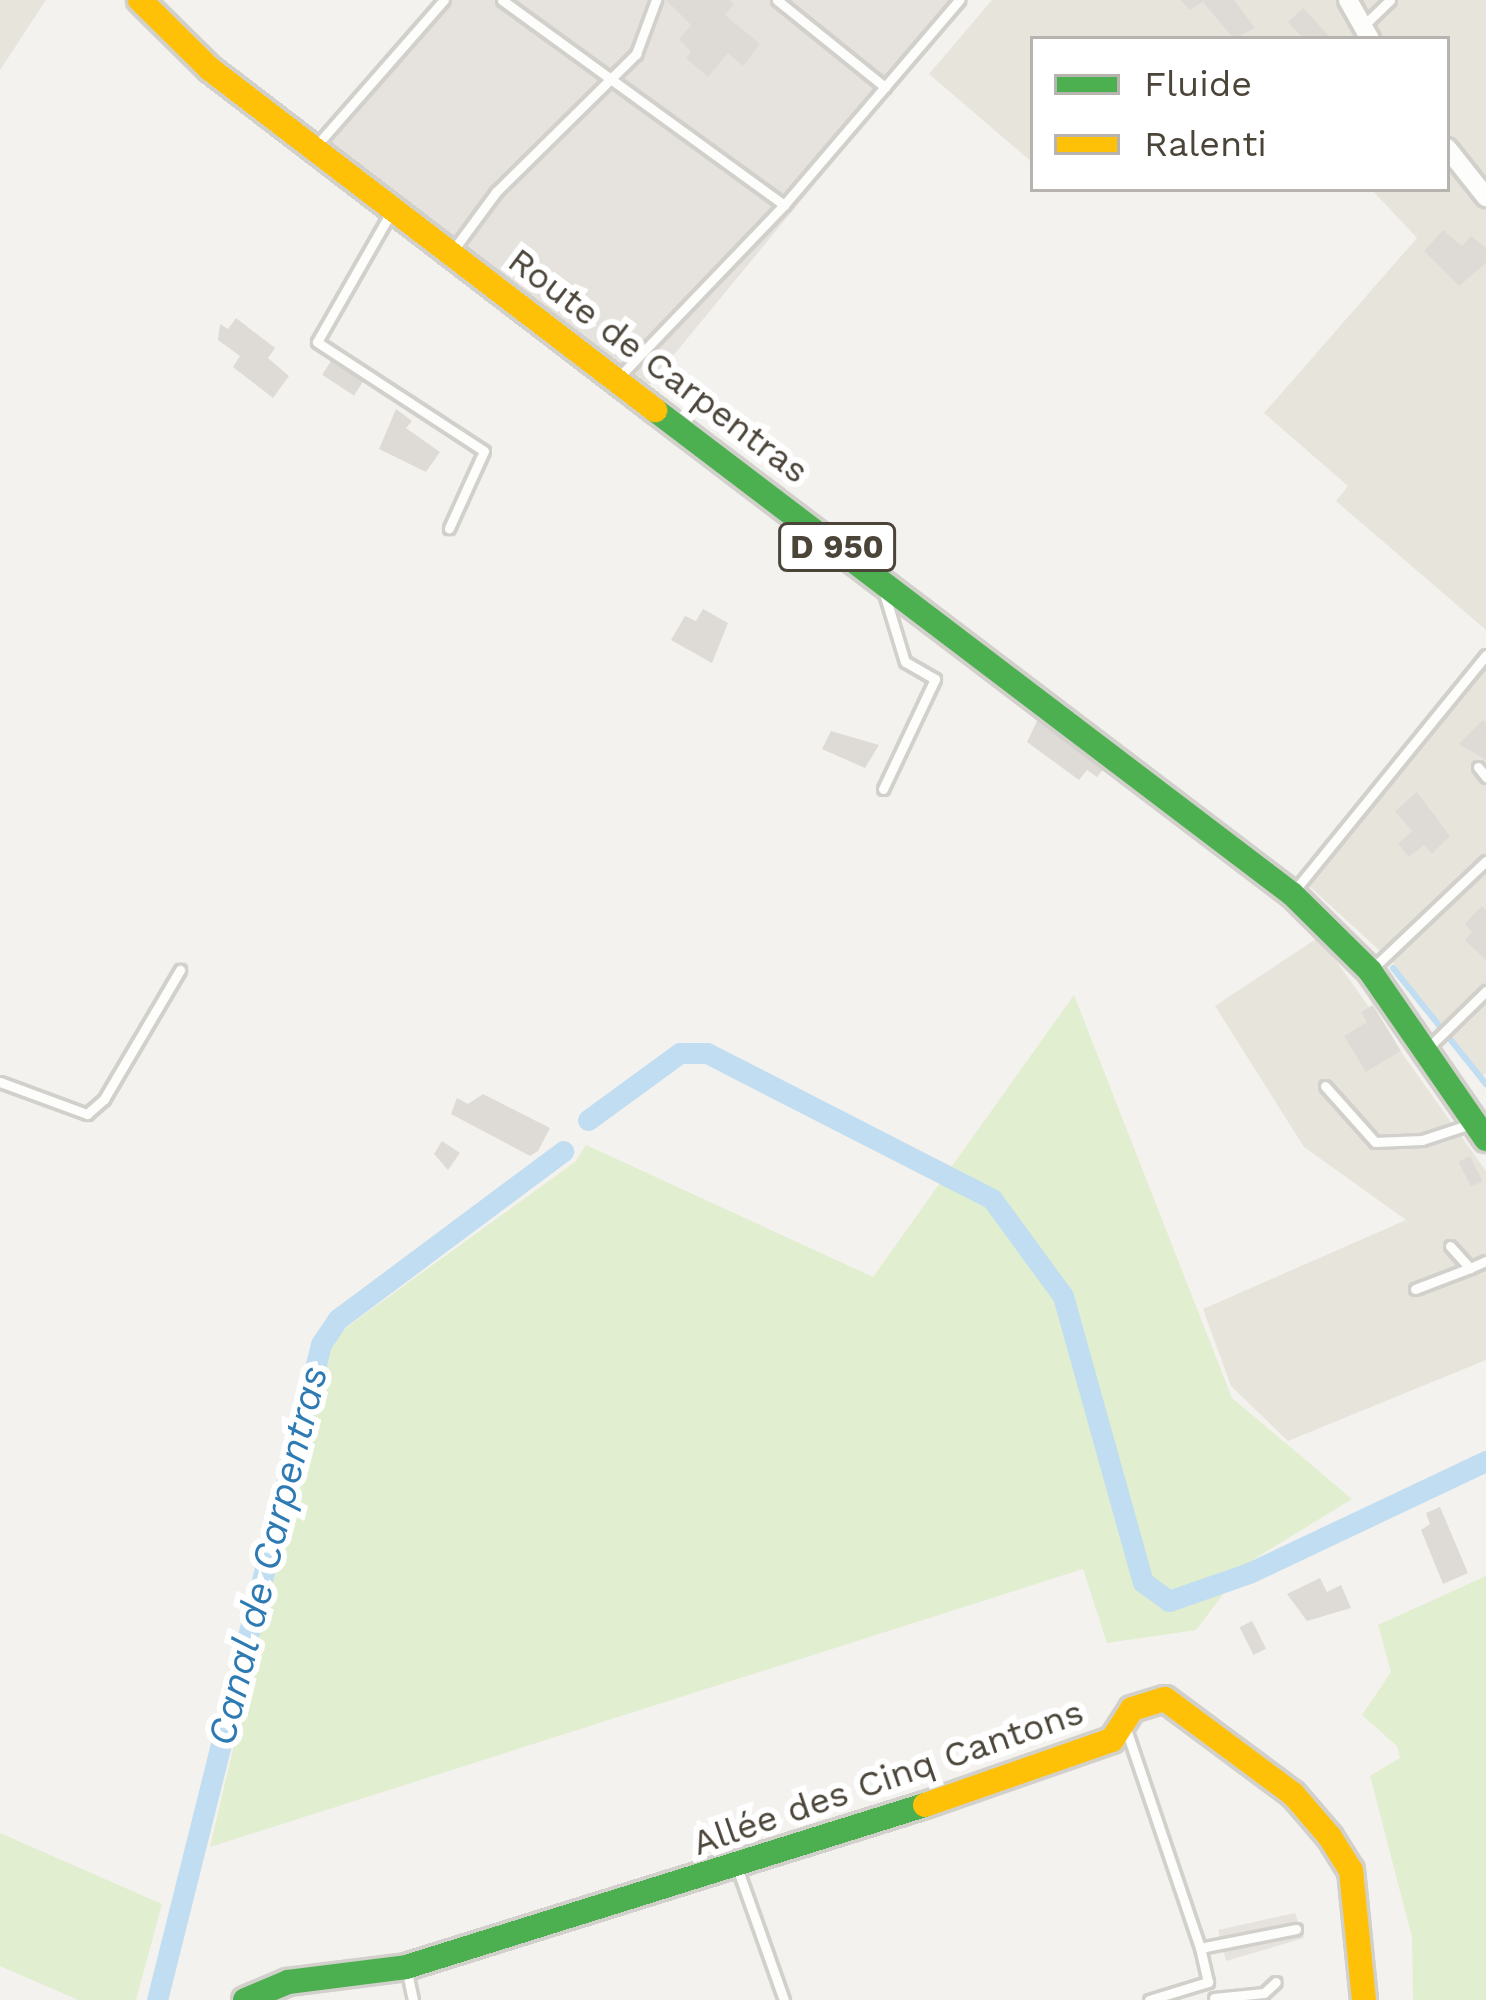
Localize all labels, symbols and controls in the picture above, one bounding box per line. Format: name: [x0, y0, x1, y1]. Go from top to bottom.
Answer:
legend: [1030, 36, 1450, 192]
text: Fluide: [1144, 63, 1252, 105]
text: Ralenti: [1144, 123, 1267, 165]
street label: Route de Carpentras: [499, 239, 817, 493]
road number: D 950: [777, 520, 897, 574]
water label: Canal de Carpentras: [198, 1361, 338, 1751]
street label: Allée des Cinq Cantons: [687, 1691, 1089, 1865]

